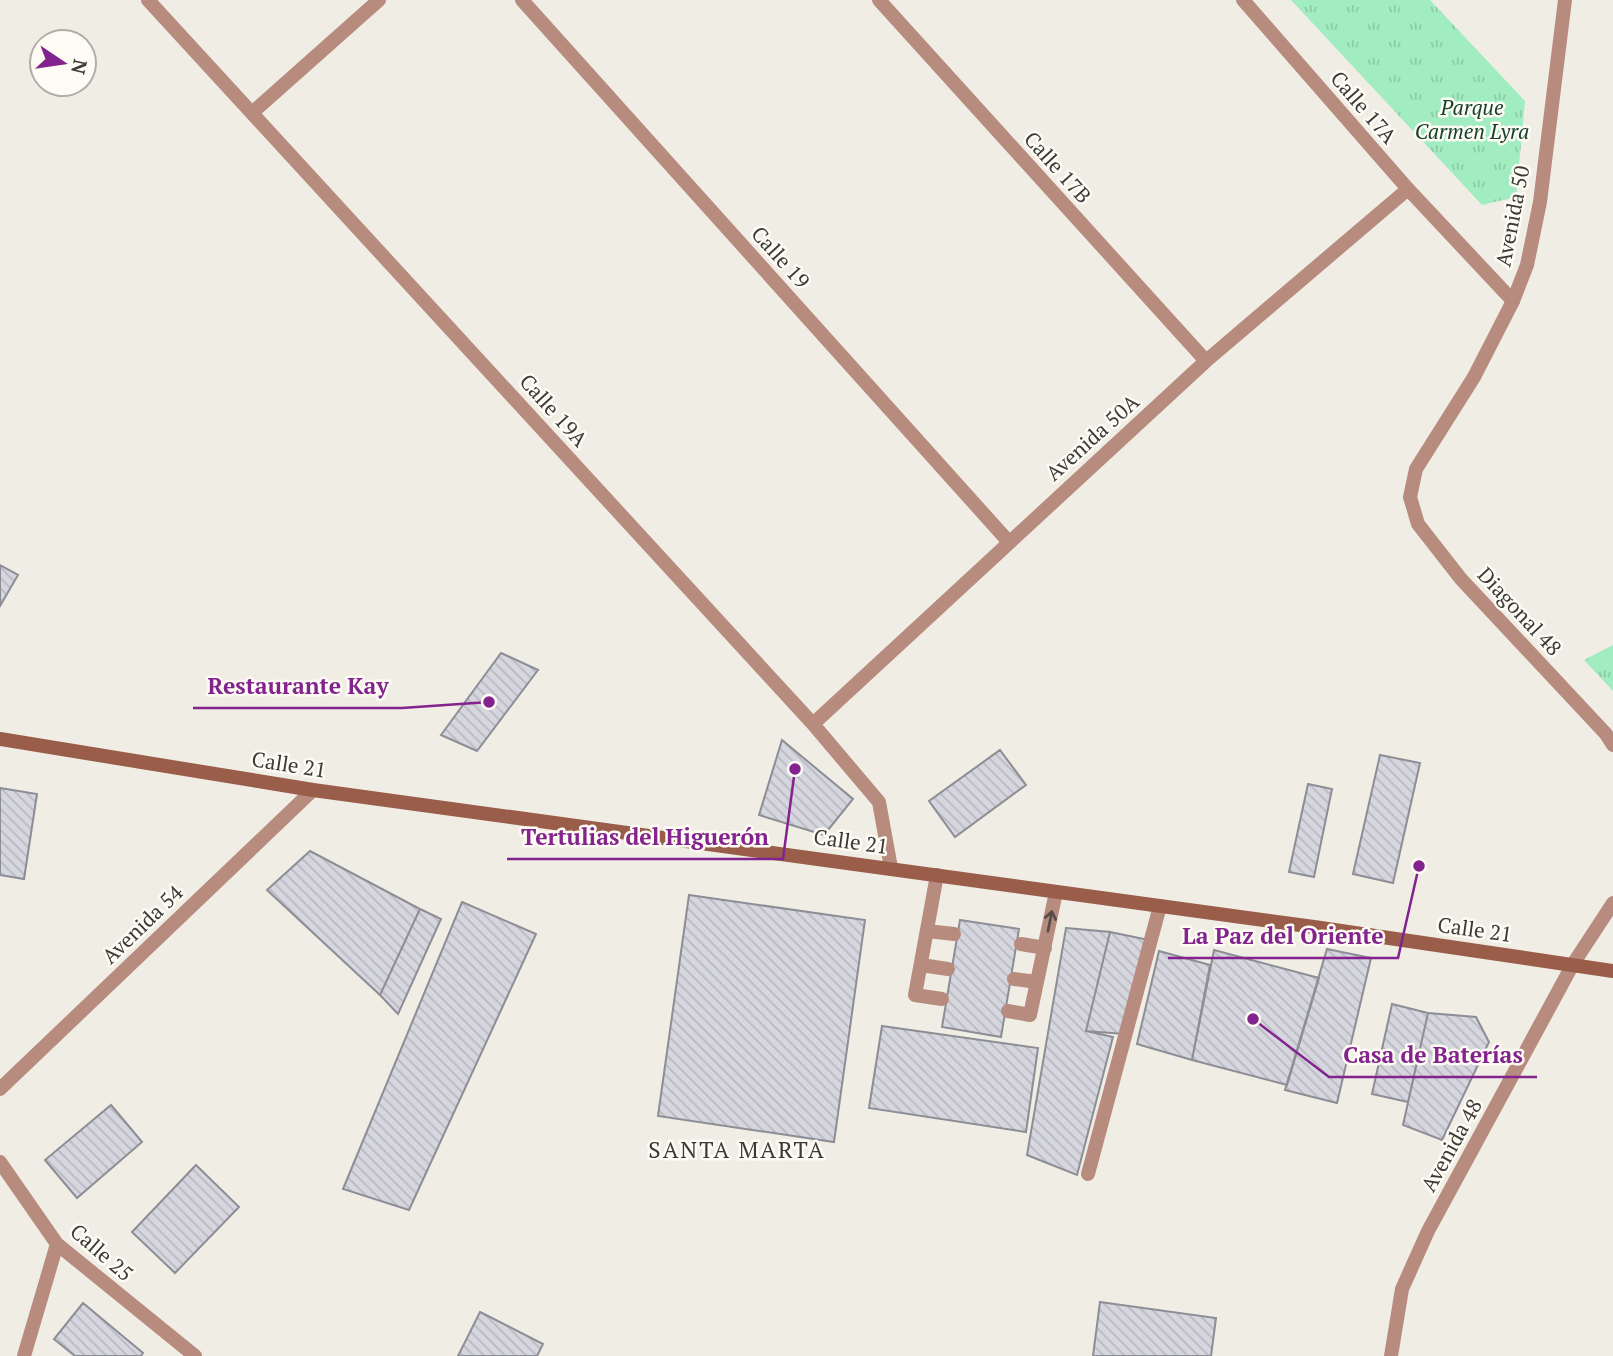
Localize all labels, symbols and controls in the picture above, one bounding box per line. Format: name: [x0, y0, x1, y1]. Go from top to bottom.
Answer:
north arrow: [28, 28, 98, 98]
text: N: [66, 57, 94, 77]
street label: Calle 17A: [1325, 65, 1404, 150]
park label: Parque Carmen Lyra: [1415, 93, 1529, 145]
street label: Calle 17B: [1018, 125, 1098, 209]
street label: Avenida 50: [1489, 163, 1535, 269]
street label: Calle 19: [746, 220, 816, 294]
street label: Calle 19A: [514, 367, 595, 453]
street label: Avenida 50A: [1039, 387, 1145, 486]
street label: Diagonal 48: [1472, 561, 1568, 661]
callout: Restaurante Kay: [193, 664, 402, 708]
text: Restaurante Kay: [207, 670, 389, 701]
street label: Calle 21: [250, 744, 328, 784]
callout: Tertulias del Higuerón: [507, 815, 783, 859]
text: Tertulias del Higuerón: [521, 821, 769, 852]
street label: Calle 21: [812, 822, 890, 860]
street label: Avenida 54: [96, 878, 189, 970]
one-way arrow: [1044, 910, 1058, 933]
street label: Calle 21: [1436, 910, 1514, 948]
callout: La Paz del Oriente: [1168, 914, 1398, 958]
text: La Paz del Oriente: [1182, 920, 1384, 951]
callout: Casa de Baterías: [1329, 1033, 1537, 1077]
text: Casa de Baterías: [1343, 1039, 1523, 1070]
street label: Avenida 48: [1414, 1094, 1488, 1196]
district label: SANTA MARTA: [648, 1134, 826, 1165]
street label: Calle 25: [65, 1217, 139, 1287]

